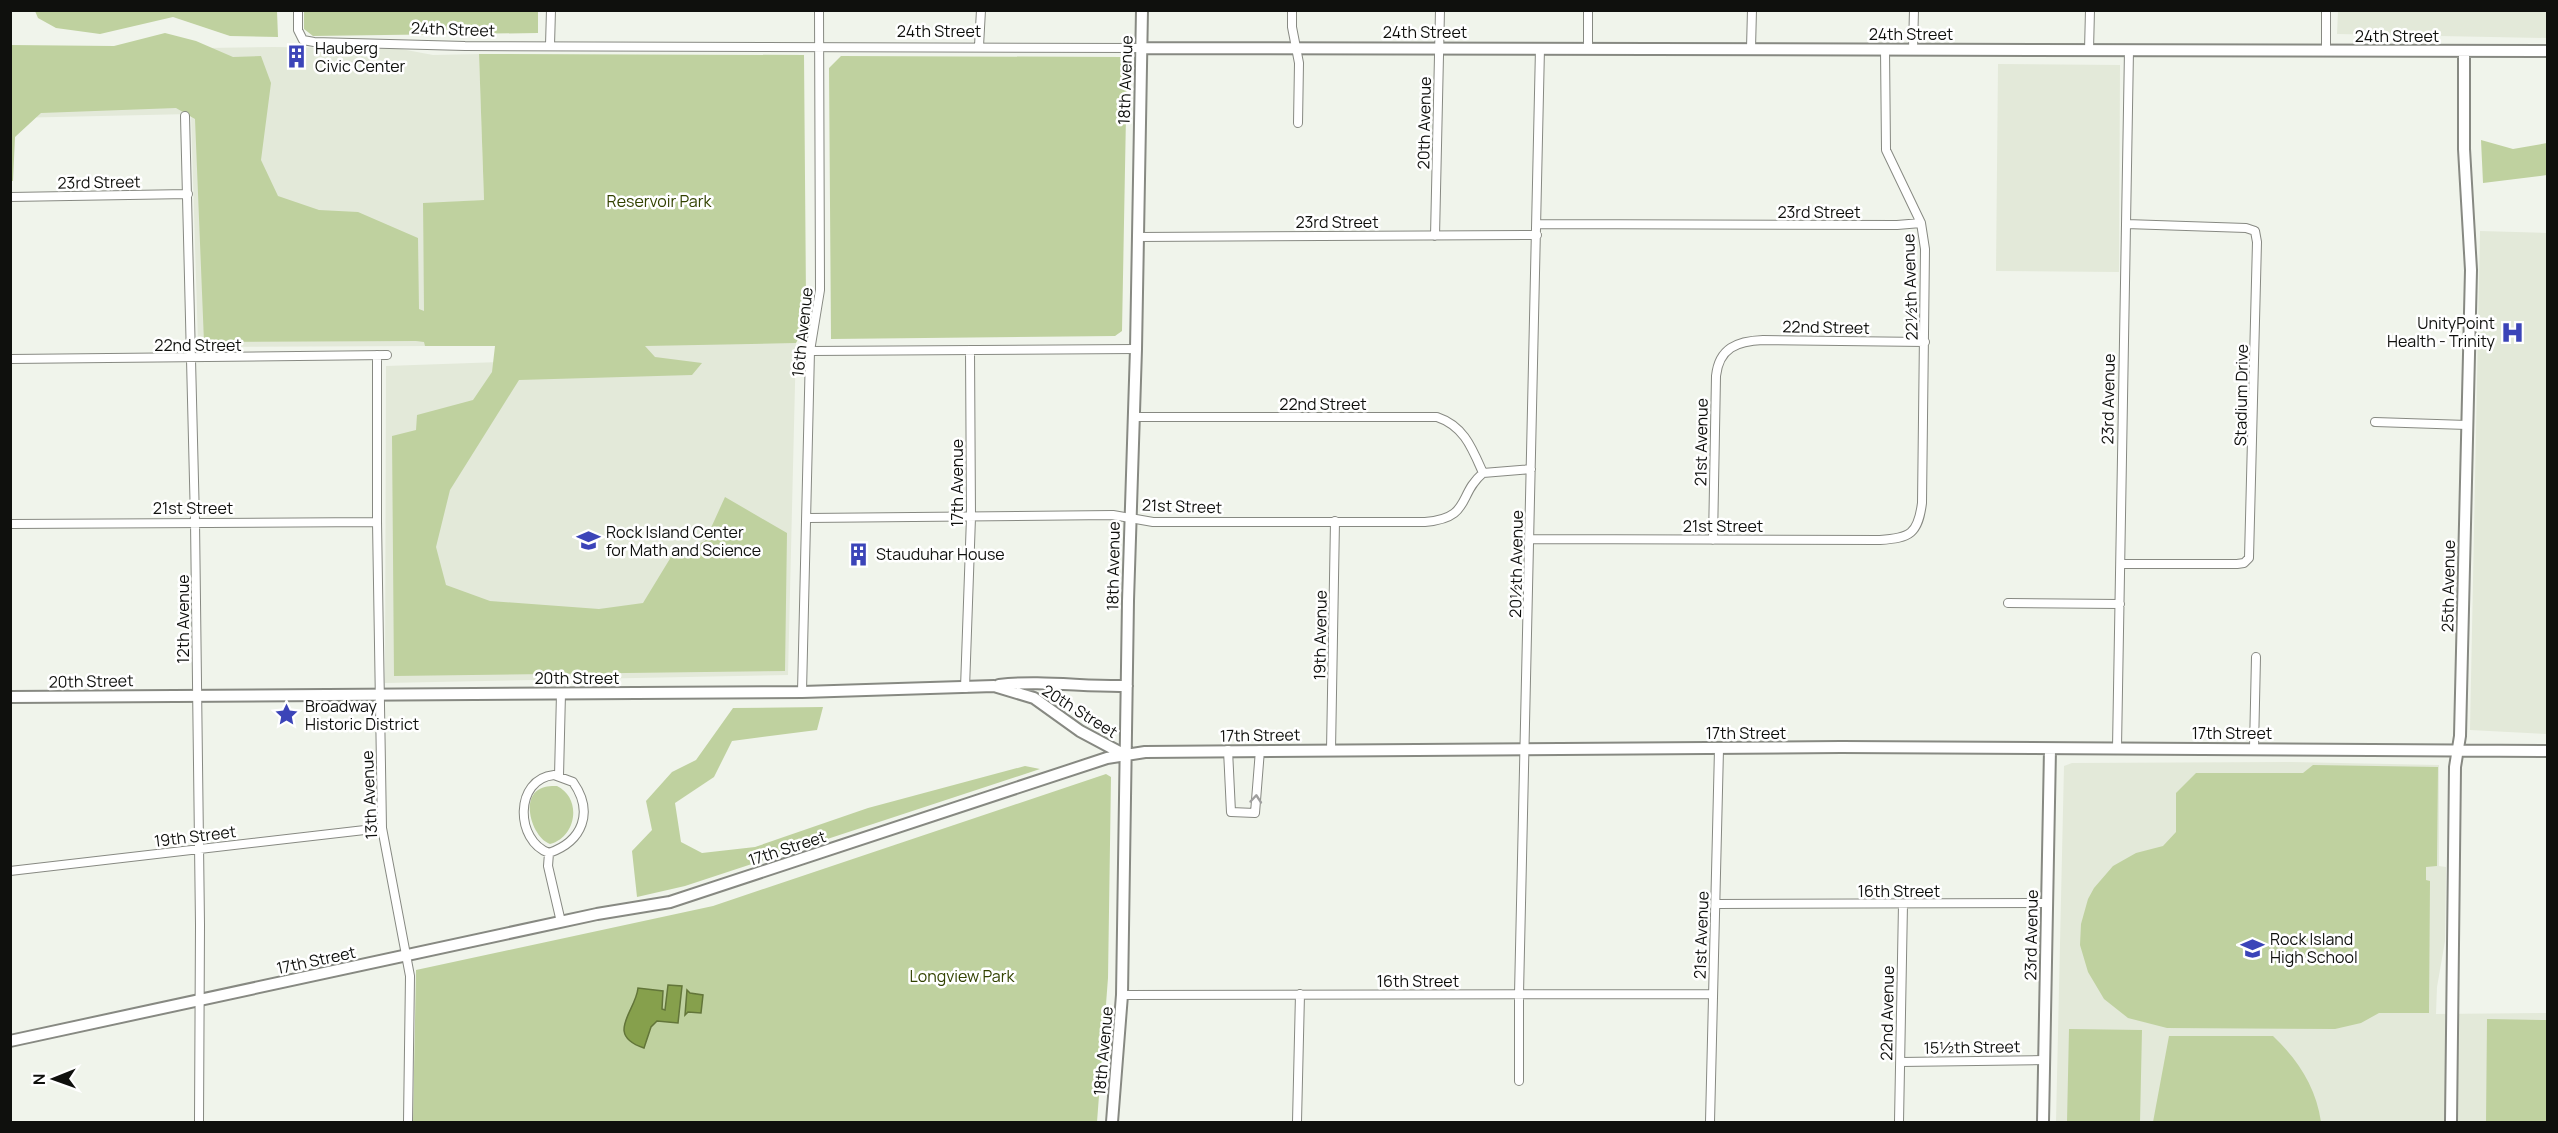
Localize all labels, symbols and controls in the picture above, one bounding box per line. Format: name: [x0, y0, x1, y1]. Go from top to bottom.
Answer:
street label: 24th Street: [410, 17, 496, 41]
street label: 24th Street: [897, 20, 981, 42]
street label: 24th Street: [1383, 21, 1467, 43]
street label: 24th Street: [1869, 23, 1953, 45]
street label: 24th Street: [2355, 25, 2439, 47]
street label: 18th Avenue: [1112, 35, 1138, 125]
place label: Hauberg Civic Center: [315, 37, 406, 77]
building icon: Hauberg Civic Center: [284, 44, 310, 70]
street label: 20th Avenue: [1412, 76, 1436, 170]
street label: 23rd Street: [57, 170, 141, 194]
park label: Reservoir Park: [607, 190, 712, 212]
street label: 23rd Street: [1777, 201, 1861, 223]
street label: 23rd Street: [1295, 211, 1379, 233]
street label: 22½th Avenue: [1897, 233, 1923, 341]
street label: 16th Avenue: [786, 286, 818, 378]
place label: UnityPoint Health - Trinity: [2387, 312, 2496, 352]
street label: 22nd Street: [1782, 315, 1870, 339]
hospital icon: UnityPoint Health - Trinity: [2500, 319, 2526, 345]
street label: 22nd Street: [154, 334, 242, 356]
street label: Stadium Drive: [2229, 344, 2253, 446]
street label: 23rd Avenue: [2096, 353, 2120, 445]
street label: 22nd Street: [1279, 393, 1367, 415]
street label: 21st Avenue: [1689, 398, 1713, 486]
street label: 17th Avenue: [946, 439, 968, 527]
street label: 21st Street: [1141, 494, 1223, 518]
street label: 21st Street: [153, 497, 233, 519]
street label: 20½th Avenue: [1504, 510, 1528, 618]
street label: 21st Street: [1683, 515, 1763, 537]
place label: Rock Island Center for Math and Science: [606, 521, 761, 561]
street label: 18th Avenue: [1101, 521, 1125, 611]
school or university icon: Rock Island Center for Math and Science: [575, 528, 601, 554]
street label: 25th Avenue: [2436, 540, 2460, 632]
building icon: Stauduhar House: [845, 541, 871, 567]
place label: Stauduhar House: [876, 543, 1005, 565]
street label: 12th Avenue: [172, 574, 194, 664]
street label: 19th Avenue: [1308, 590, 1332, 680]
street label: 20th Street: [535, 667, 619, 689]
street label: 20th Street: [48, 669, 134, 693]
street label: 20th Street: [1038, 679, 1122, 743]
place label: Broadway Historic District: [305, 695, 419, 735]
place icon: Broadway Historic District: [274, 702, 300, 728]
street label: 17th Street: [1706, 722, 1786, 744]
street label: 17th Street: [2192, 722, 2272, 744]
street label: 17th Street: [1220, 723, 1300, 747]
street label: 13th Avenue: [356, 750, 382, 840]
one-way arrow: [1249, 794, 1262, 804]
street label: 19th Street: [153, 820, 237, 852]
street label: 17th Street: [745, 825, 829, 871]
street label: 16th Street: [1858, 880, 1940, 902]
street label: 23rd Avenue: [2019, 889, 2043, 981]
street label: 21st Avenue: [1688, 891, 1714, 979]
place label: Rock Island High School: [2270, 928, 2358, 968]
school or university icon: Rock Island High School: [2239, 935, 2265, 961]
street label: 17th Street: [274, 941, 358, 979]
park label: Longview Park: [910, 965, 1015, 987]
street label: 22nd Avenue: [1875, 965, 1899, 1061]
street label: 16th Street: [1377, 970, 1459, 992]
street label: 18th Avenue: [1088, 1006, 1118, 1096]
street label: 15½th Street: [1924, 1035, 2020, 1059]
north arrow: [24, 1049, 84, 1109]
text: N: [28, 1073, 50, 1085]

